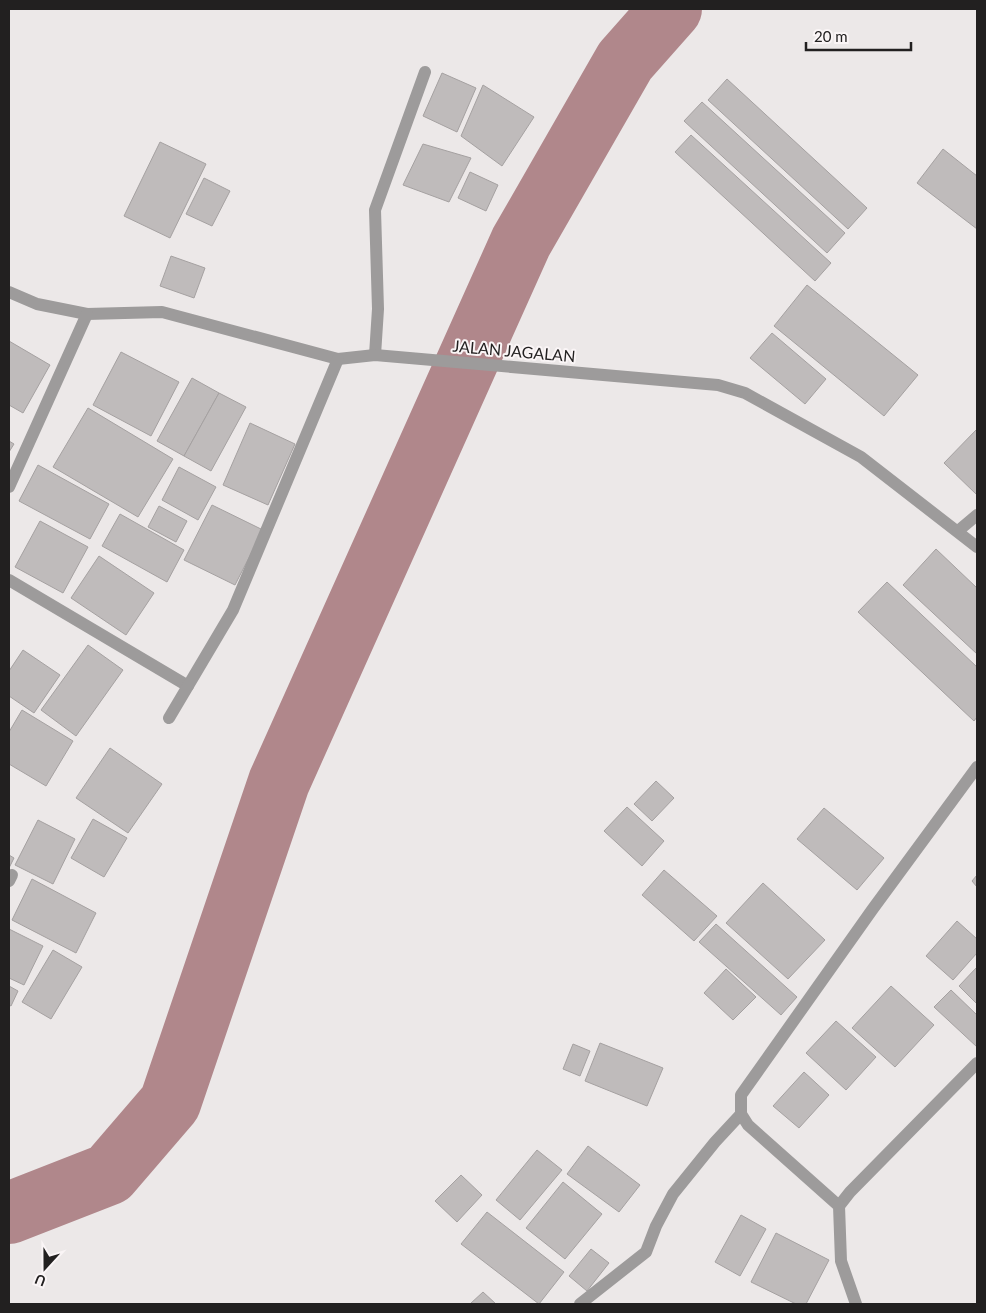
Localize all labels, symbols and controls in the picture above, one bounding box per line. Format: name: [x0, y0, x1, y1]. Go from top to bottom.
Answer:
scale bar: [806, 20, 911, 52]
text: 20 m: [814, 27, 848, 45]
street label: JALAN JAGALAN: [452, 336, 576, 365]
north arrow: [20, 1243, 70, 1293]
text: U: [32, 1271, 48, 1290]

